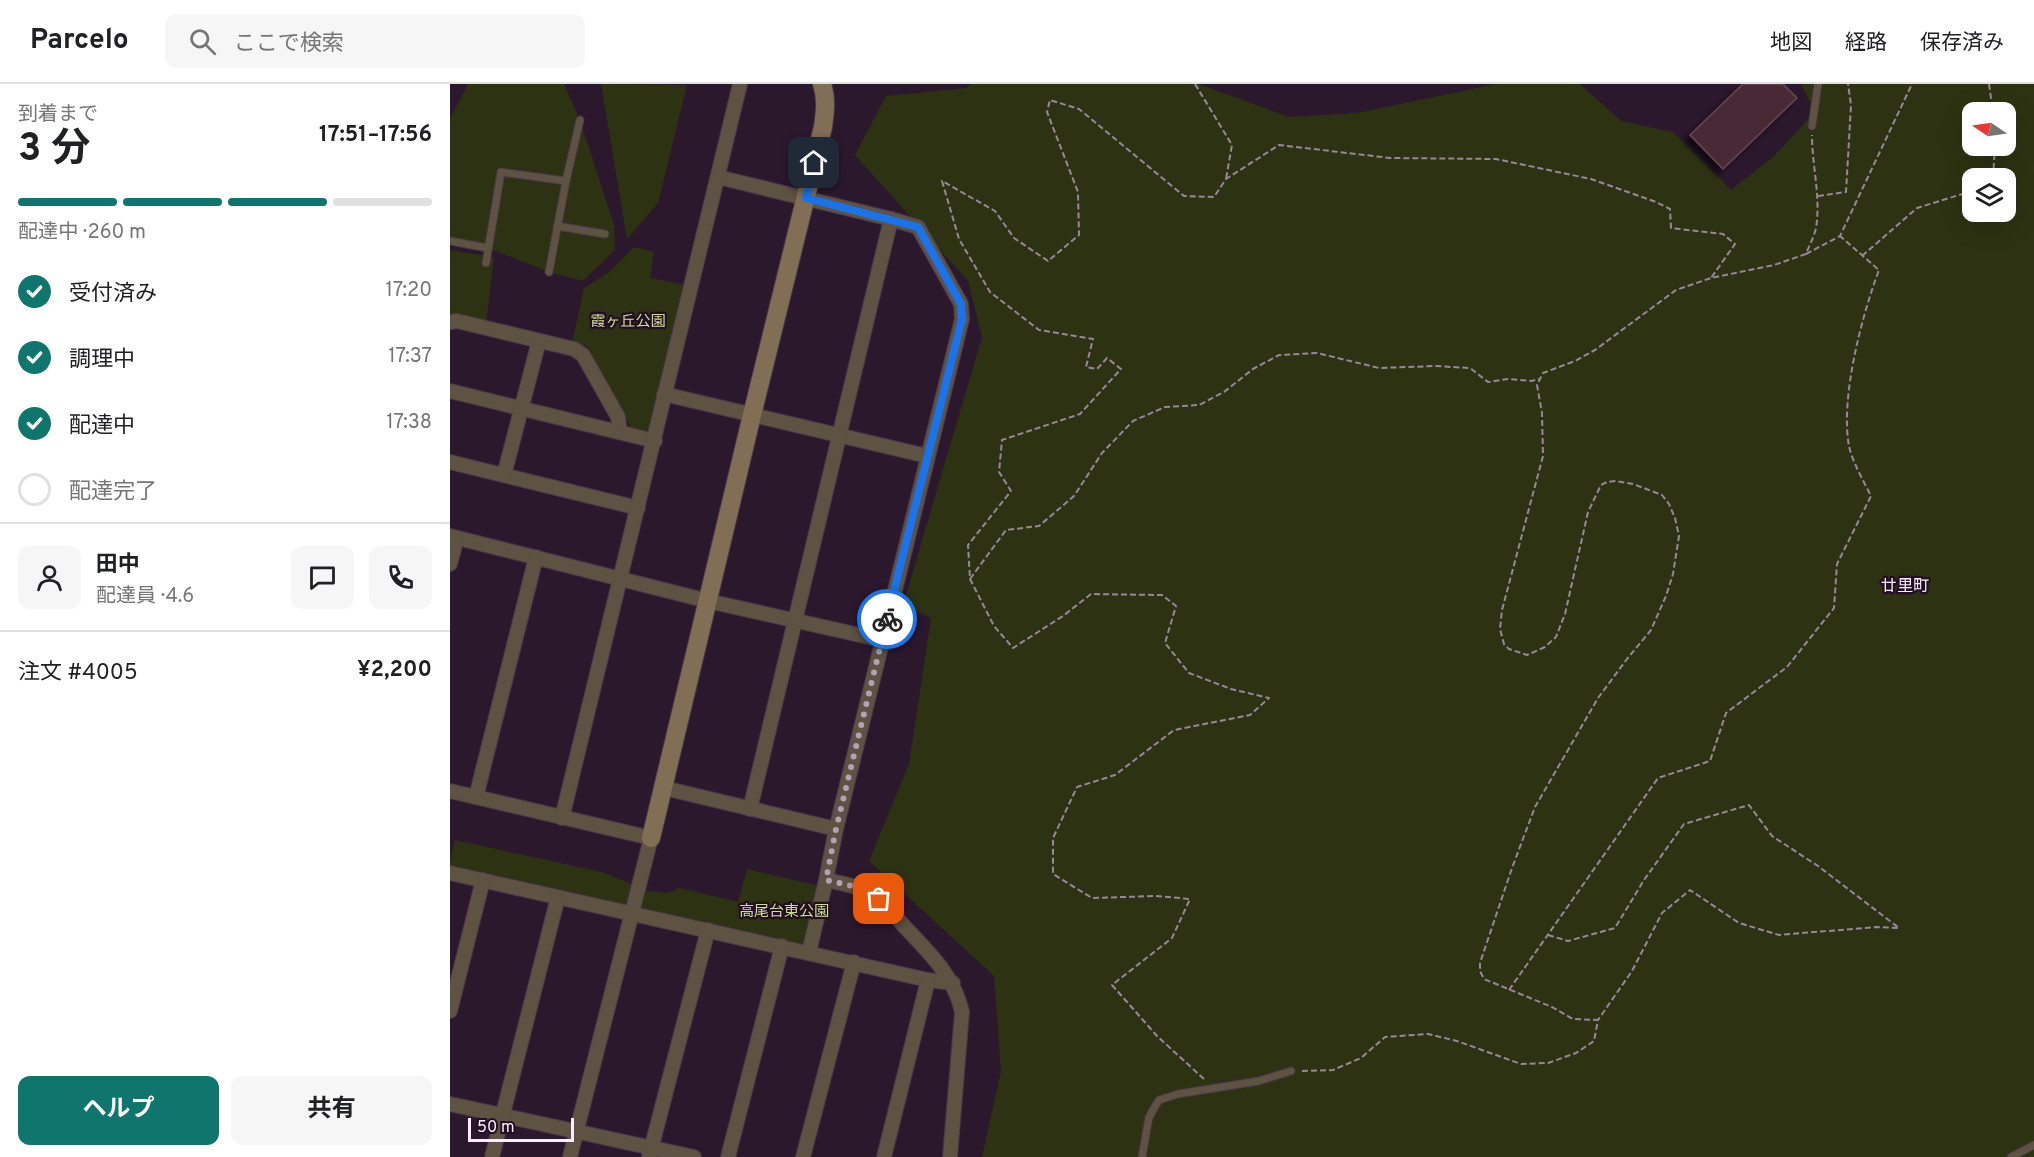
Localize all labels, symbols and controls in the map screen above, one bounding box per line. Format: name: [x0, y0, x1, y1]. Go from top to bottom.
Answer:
search box: [165, 14, 585, 68]
text: Parcelo: [30, 23, 129, 59]
icon: search: [186, 25, 219, 58]
text: 地図: [1770, 30, 1812, 57]
text: 経路: [1845, 30, 1887, 57]
text: 保存済み: [1920, 30, 2004, 57]
text: ここで検索: [234, 31, 344, 58]
text: 到着まで: [18, 102, 98, 128]
north arrow: [1962, 102, 2016, 156]
map controls: [1962, 102, 2016, 222]
text: 17:51–17:56: [319, 122, 432, 149]
text: 3 分: [18, 126, 90, 175]
pin: [788, 137, 839, 188]
icon: home: [797, 146, 830, 179]
button: layers: [1962, 168, 2016, 222]
text: 配達中 · 260 m: [18, 220, 146, 246]
icon: check: [18, 275, 51, 308]
text: 17:20: [385, 278, 432, 304]
text: 受付済み: [69, 281, 157, 308]
park label: 霞ヶ丘公園: [590, 313, 666, 332]
icon: check: [18, 341, 51, 374]
text: 17:37: [388, 344, 432, 370]
text: 調理中: [69, 347, 135, 374]
icon: check: [18, 407, 51, 440]
text: 17:38: [386, 410, 432, 436]
text: 配達中: [69, 413, 135, 440]
text: 配達完了: [69, 479, 157, 506]
button: person: [18, 546, 81, 609]
button: chat: [291, 546, 354, 609]
button: phone: [369, 546, 432, 609]
text: 田中: [96, 552, 140, 579]
district label: 廿里町: [1881, 577, 1929, 597]
text: 配達員 · 4.6: [96, 584, 194, 610]
courier: [857, 589, 917, 649]
icon: bike: [871, 603, 904, 636]
text: ¥2,200: [357, 657, 432, 684]
text: 注文 #4005: [18, 660, 138, 687]
pin: [853, 873, 904, 924]
icon: bag: [862, 882, 895, 915]
park label: 高尾台東公園: [739, 903, 829, 922]
button: ヘルプ: [18, 1076, 219, 1145]
button: 共有: [231, 1076, 432, 1145]
scale bar: [468, 1115, 574, 1142]
text: 50 m: [477, 1118, 515, 1138]

